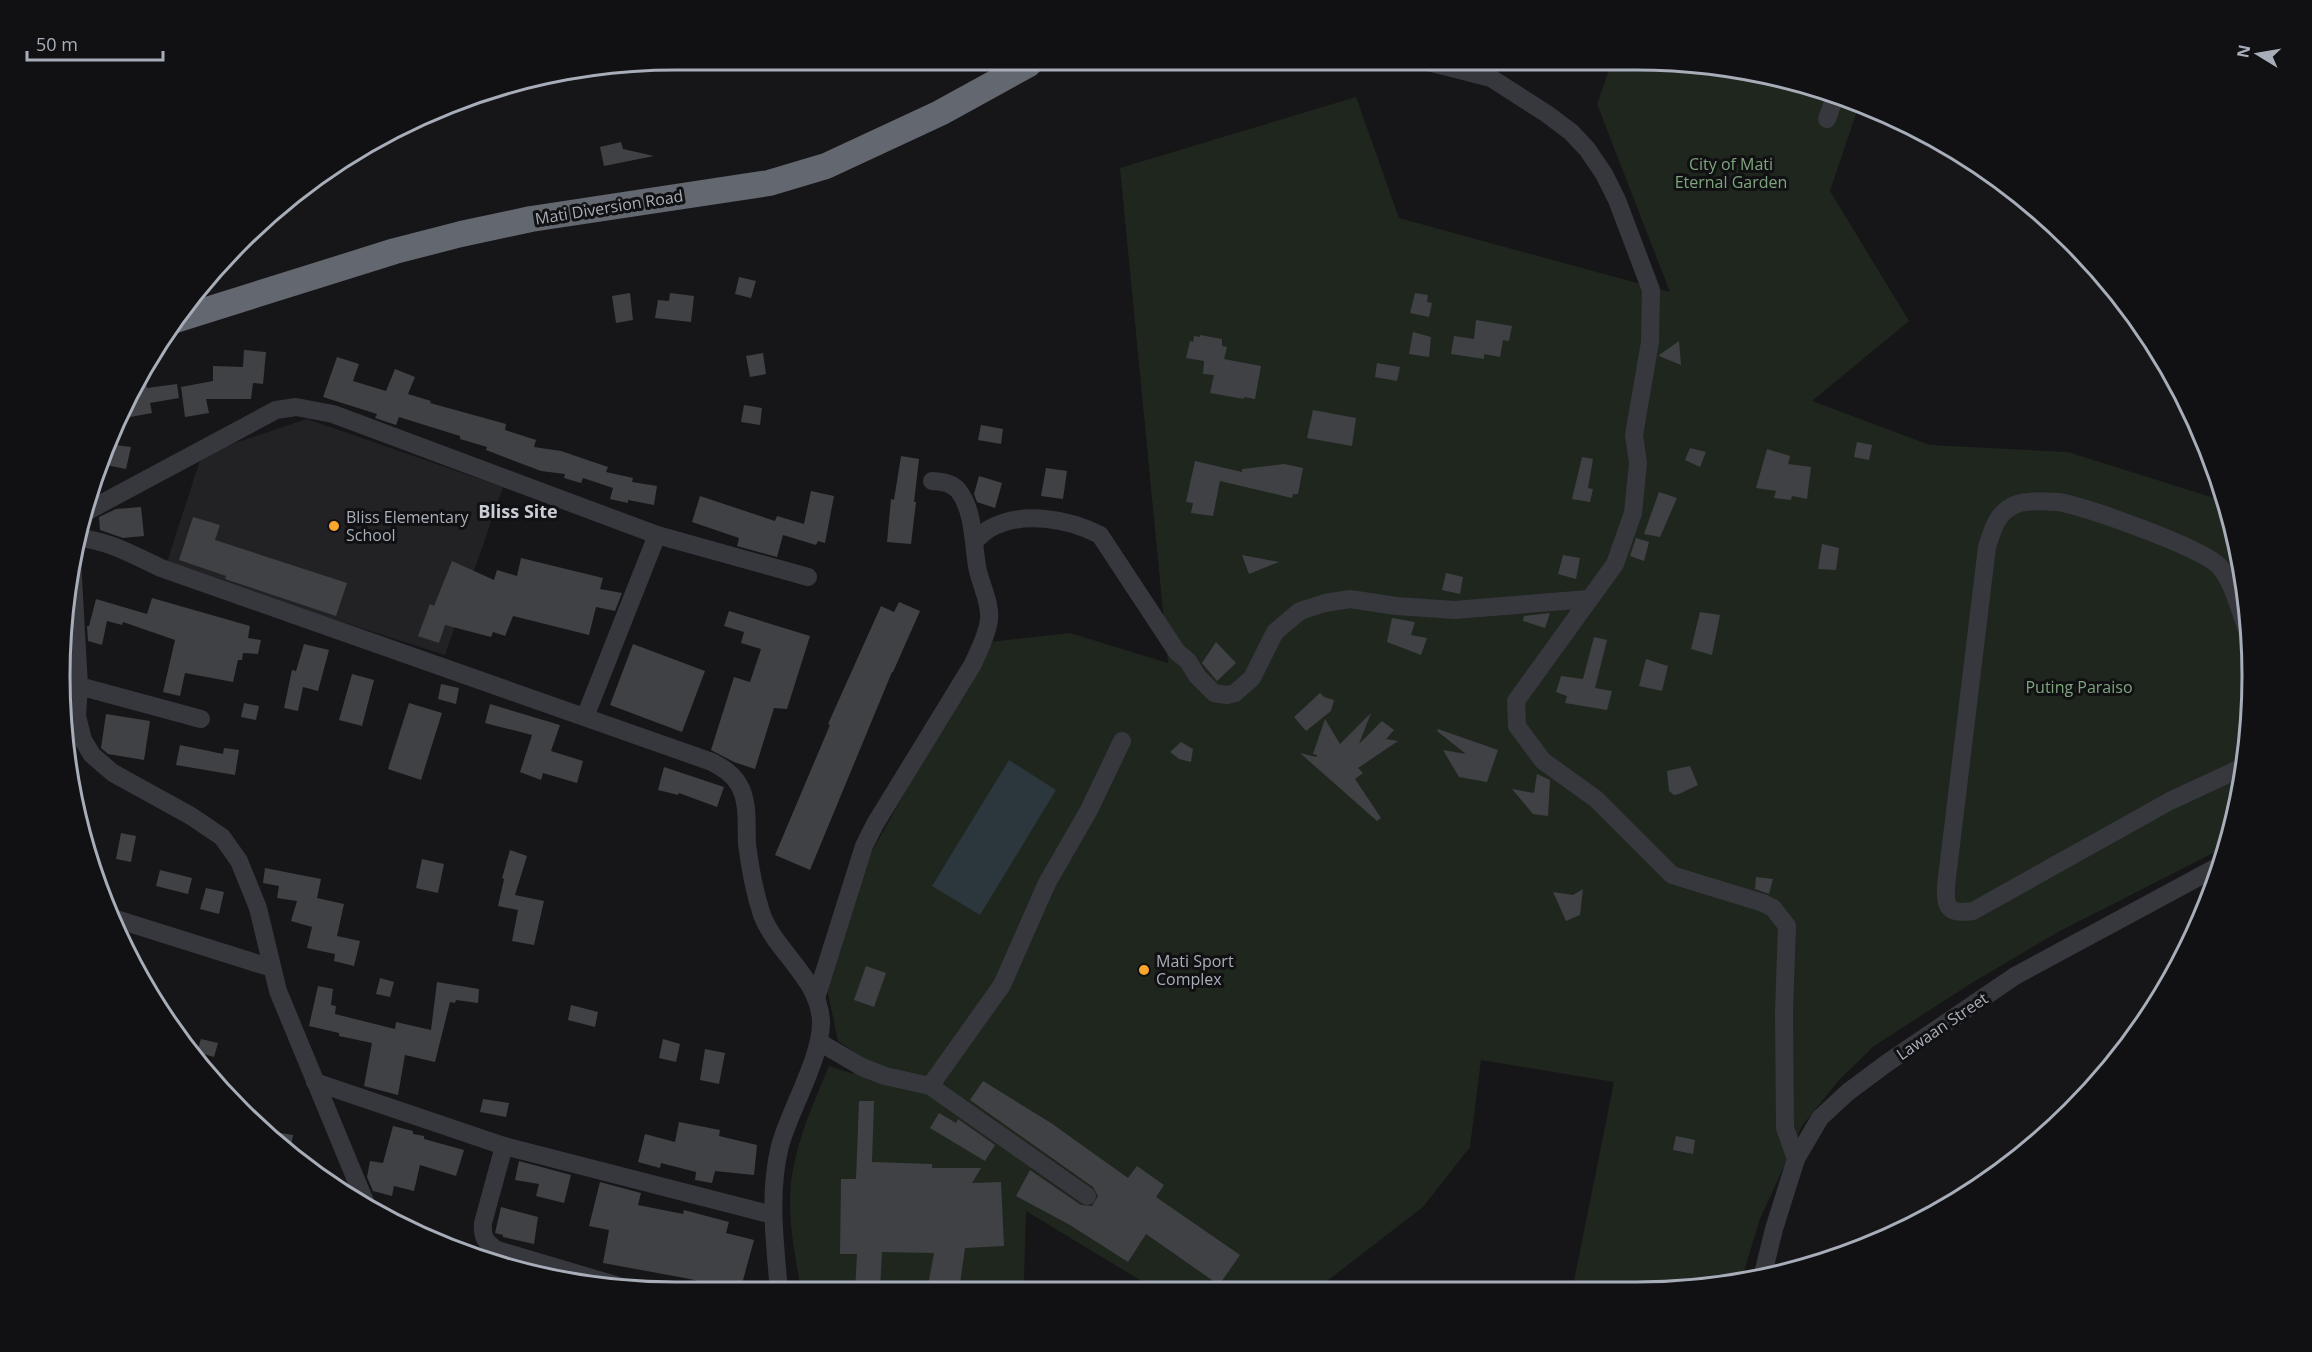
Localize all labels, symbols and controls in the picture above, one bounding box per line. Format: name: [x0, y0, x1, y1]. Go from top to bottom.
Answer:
scale bar: [27, 24, 164, 62]
north arrow: [2228, 24, 2288, 84]
text: 50 m: [36, 32, 78, 56]
text: N: [2231, 43, 2255, 60]
park label: City of Mati Eternal Garden: [1675, 153, 1787, 193]
street label: Mati Diversion Road: [533, 184, 685, 230]
district label: Bliss Site: [478, 499, 558, 523]
place label: Bliss Elementary School: [346, 506, 469, 546]
marker: Bliss Elementary School: [327, 519, 341, 533]
park label: Puting Paraiso: [2025, 676, 2133, 698]
place label: Mati Sport Complex: [1156, 950, 1234, 990]
marker: Mati Sport Complex: [1137, 963, 1151, 977]
street label: Lawaan Street: [1892, 987, 1992, 1065]

